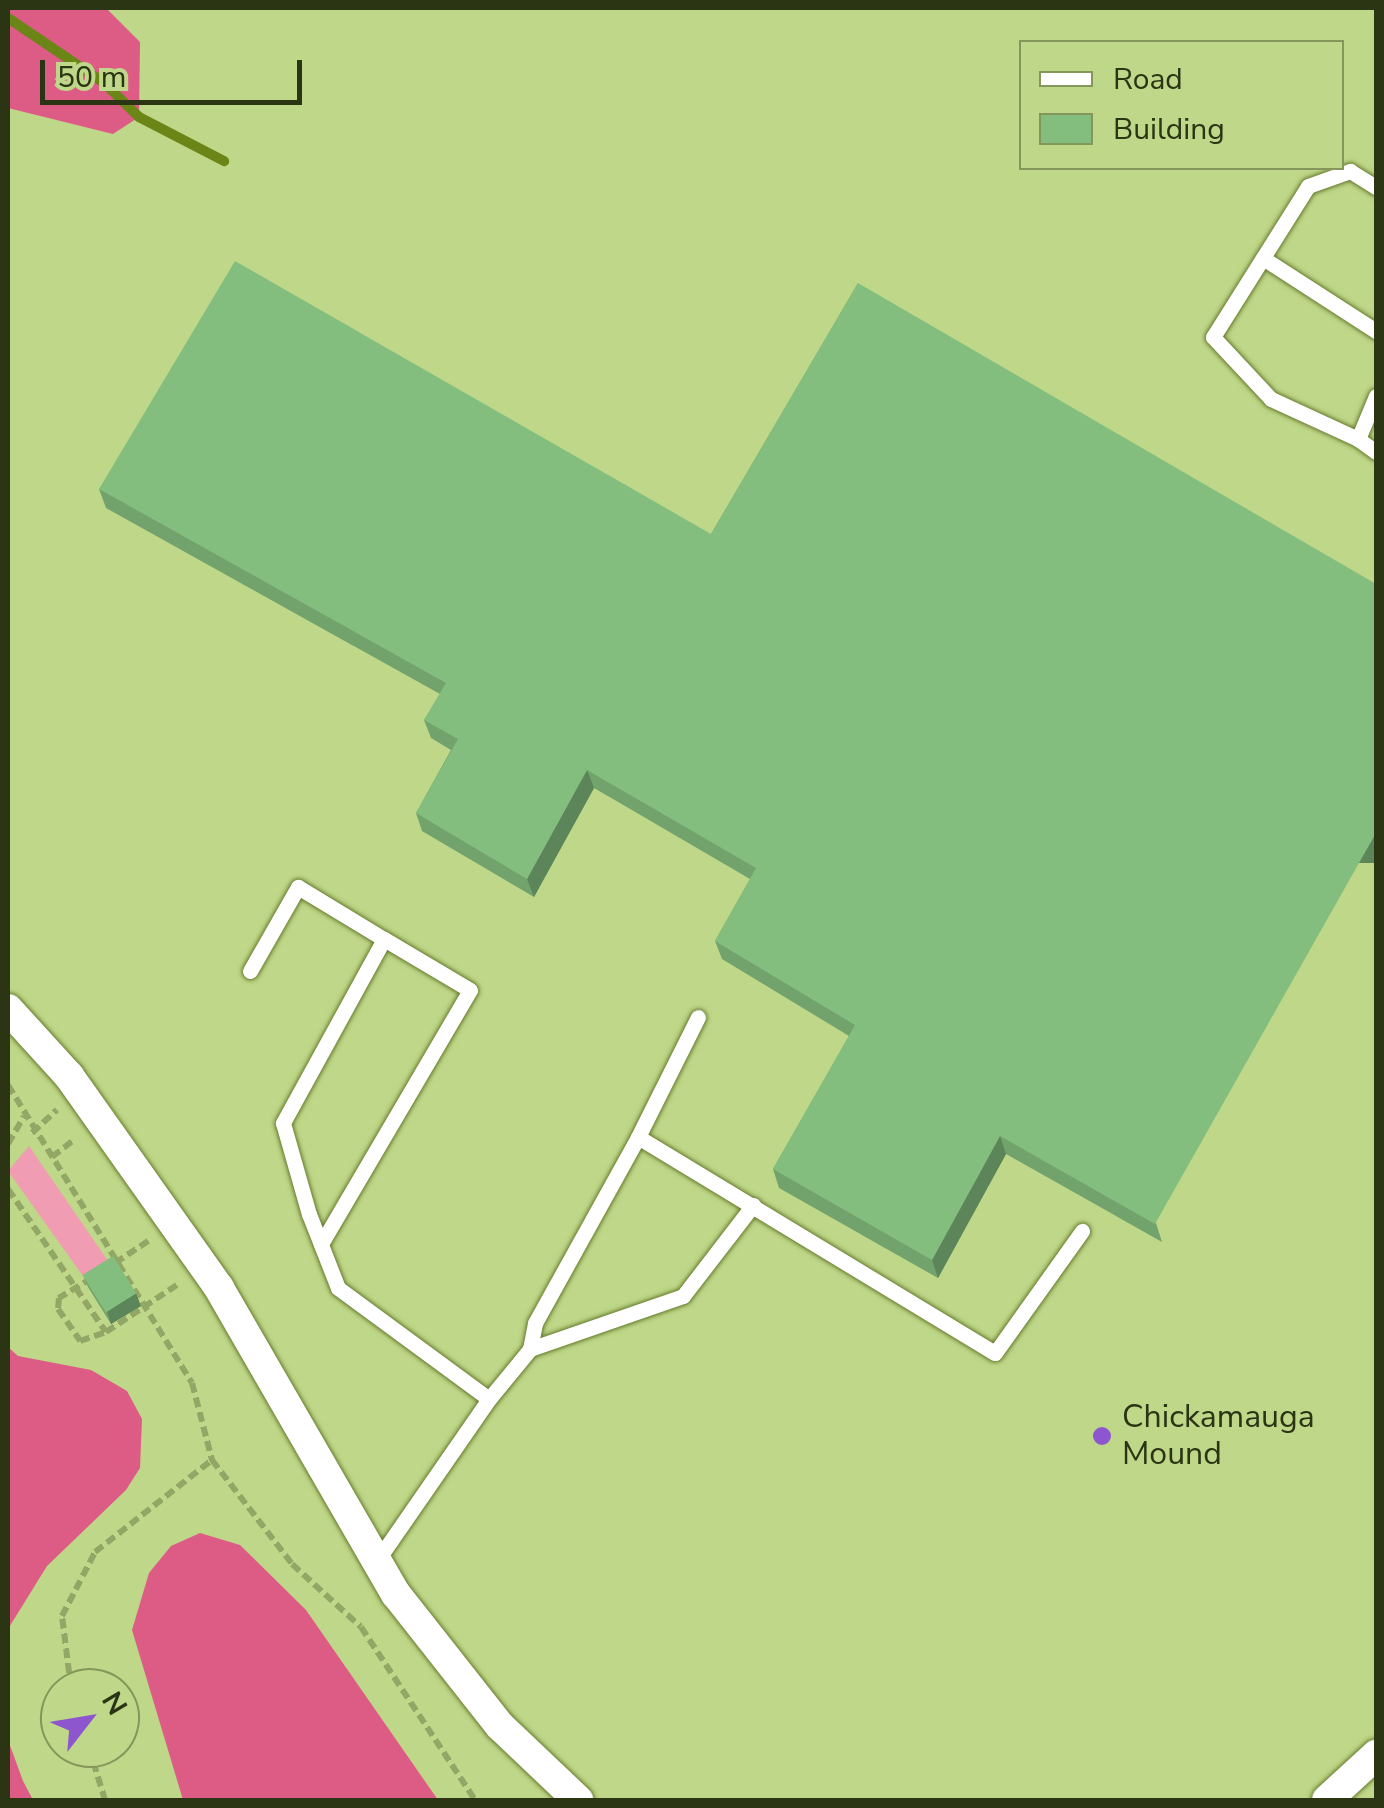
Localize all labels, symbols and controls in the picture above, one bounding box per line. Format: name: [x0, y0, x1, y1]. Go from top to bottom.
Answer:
scale bar: [45, 40, 308, 102]
legend: [1019, 40, 1344, 170]
text: 50 m: [57, 57, 126, 98]
text: Road: [1113, 59, 1183, 100]
text: Building: [1113, 109, 1225, 150]
place label: Chickamauga Mound: [1122, 1399, 1315, 1474]
marker: Chickamauga Mound: [1091, 1425, 1113, 1447]
north arrow: [40, 1668, 140, 1768]
text: N: [92, 1685, 136, 1722]

